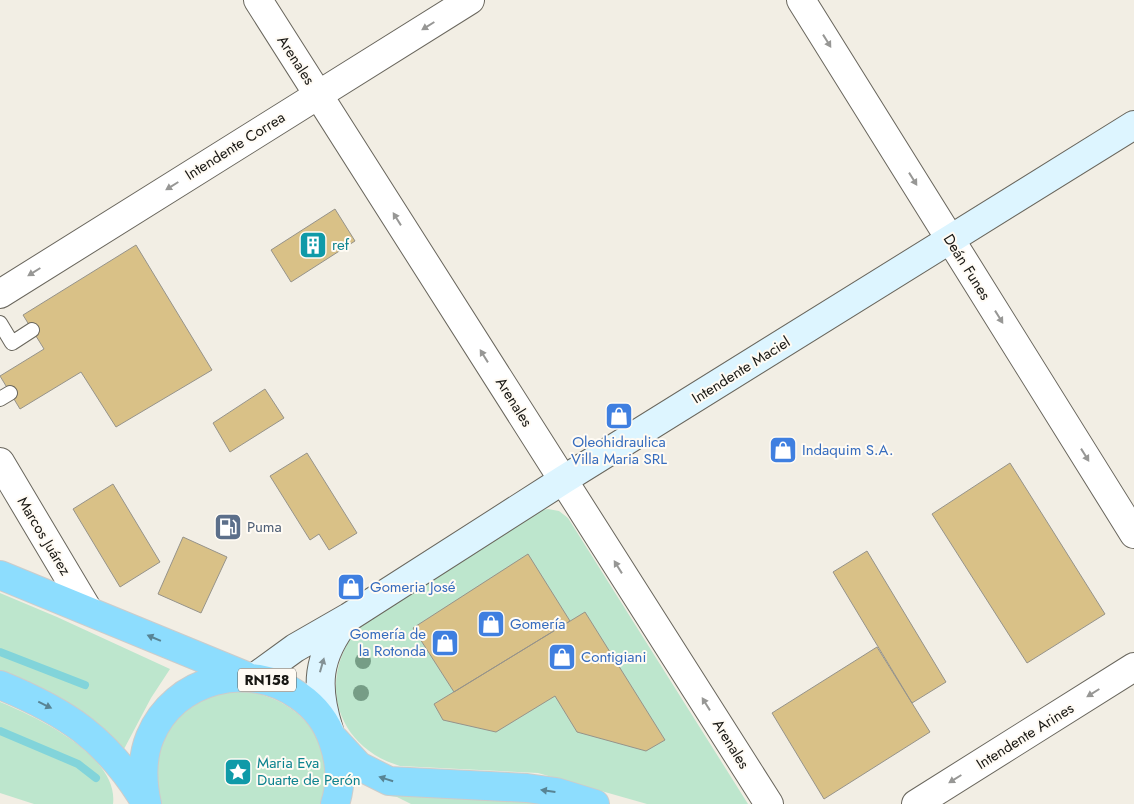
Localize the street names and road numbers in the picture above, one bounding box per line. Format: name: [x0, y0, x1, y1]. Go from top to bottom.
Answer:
street label: Arenales: [272, 31, 320, 89]
street label: Intendente Correa: [181, 106, 289, 186]
street label: Deán Funes: [938, 230, 996, 304]
street label: Intendente Maciel: [688, 331, 794, 409]
street label: Arenales: [490, 373, 538, 431]
street label: Marcos Juárez: [12, 493, 76, 580]
road number: RN158: [238, 668, 296, 692]
street label: Intendente Arines: [972, 697, 1078, 775]
street label: Arenales: [707, 715, 755, 773]

